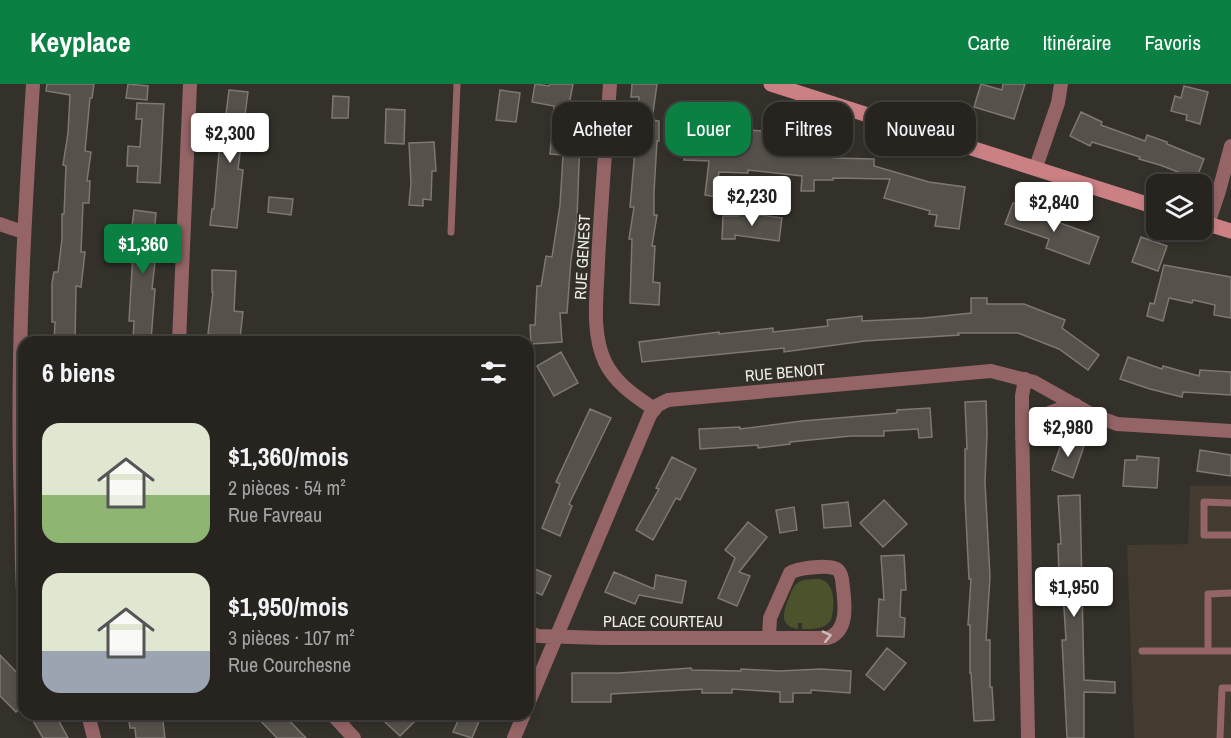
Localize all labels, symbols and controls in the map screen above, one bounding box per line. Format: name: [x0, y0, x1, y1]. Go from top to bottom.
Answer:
text: Keyplace: [30, 23, 131, 61]
text: Carte: [967, 28, 1010, 57]
text: Itinéraire: [1043, 28, 1111, 57]
text: Favoris: [1144, 28, 1201, 57]
chip: Acheter: [552, 102, 653, 156]
chip: Louer: [665, 102, 751, 156]
chip: Filtres: [763, 102, 853, 156]
chip: Nouveau: [865, 102, 976, 156]
pin: $2,300: [181, 113, 279, 164]
text: $2,300: [205, 119, 255, 146]
map controls: [1146, 174, 1212, 240]
button: layers: [1146, 174, 1212, 240]
pin: $2,230: [703, 176, 801, 227]
text: $2,230: [727, 182, 777, 209]
pin: $2,840: [1005, 182, 1103, 233]
text: $2,840: [1029, 188, 1079, 215]
street label: RUE GENEST: [569, 214, 595, 300]
pin: $1,360: [94, 224, 192, 275]
text: $1,360: [118, 230, 168, 257]
text: 6 biens: [42, 355, 115, 390]
icon: filters: [477, 356, 510, 389]
street label: RUE BENOIT: [744, 358, 826, 386]
pin: $2,980: [1019, 407, 1117, 458]
text: $2,980: [1043, 413, 1093, 440]
text: $1,360/mois: [228, 439, 349, 474]
icon: home: [90, 447, 162, 519]
text: 2 pièces · 54 m²: [228, 474, 346, 501]
text: Rue Favreau: [228, 501, 322, 528]
pin: $1,950: [1025, 567, 1123, 618]
text: $1,950: [1049, 573, 1099, 600]
text: $1,950/mois: [228, 589, 349, 624]
icon: home: [90, 597, 162, 669]
street label: PLACE COURTEAU: [603, 610, 723, 632]
text: 3 pièces · 107 m²: [228, 624, 355, 651]
one-way arrow: [822, 630, 832, 643]
text: Rue Courchesne: [228, 651, 351, 678]

